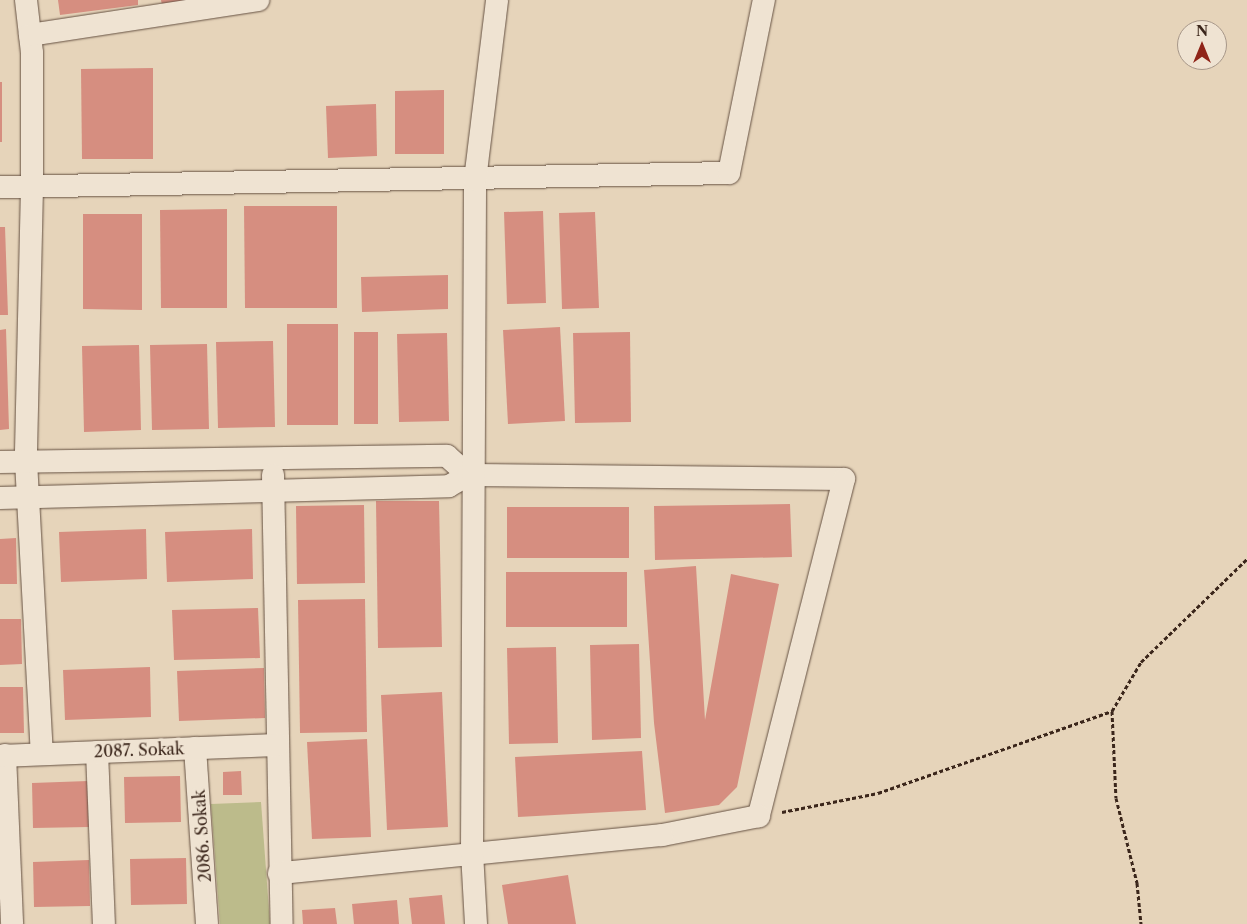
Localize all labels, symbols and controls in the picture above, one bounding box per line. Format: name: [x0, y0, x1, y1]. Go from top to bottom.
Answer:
north arrow: [1177, 20, 1227, 70]
text: N: [1196, 22, 1208, 40]
street label: 2087. Sokak: [94, 739, 184, 761]
street label: 2086. Sokak: [189, 789, 215, 883]

